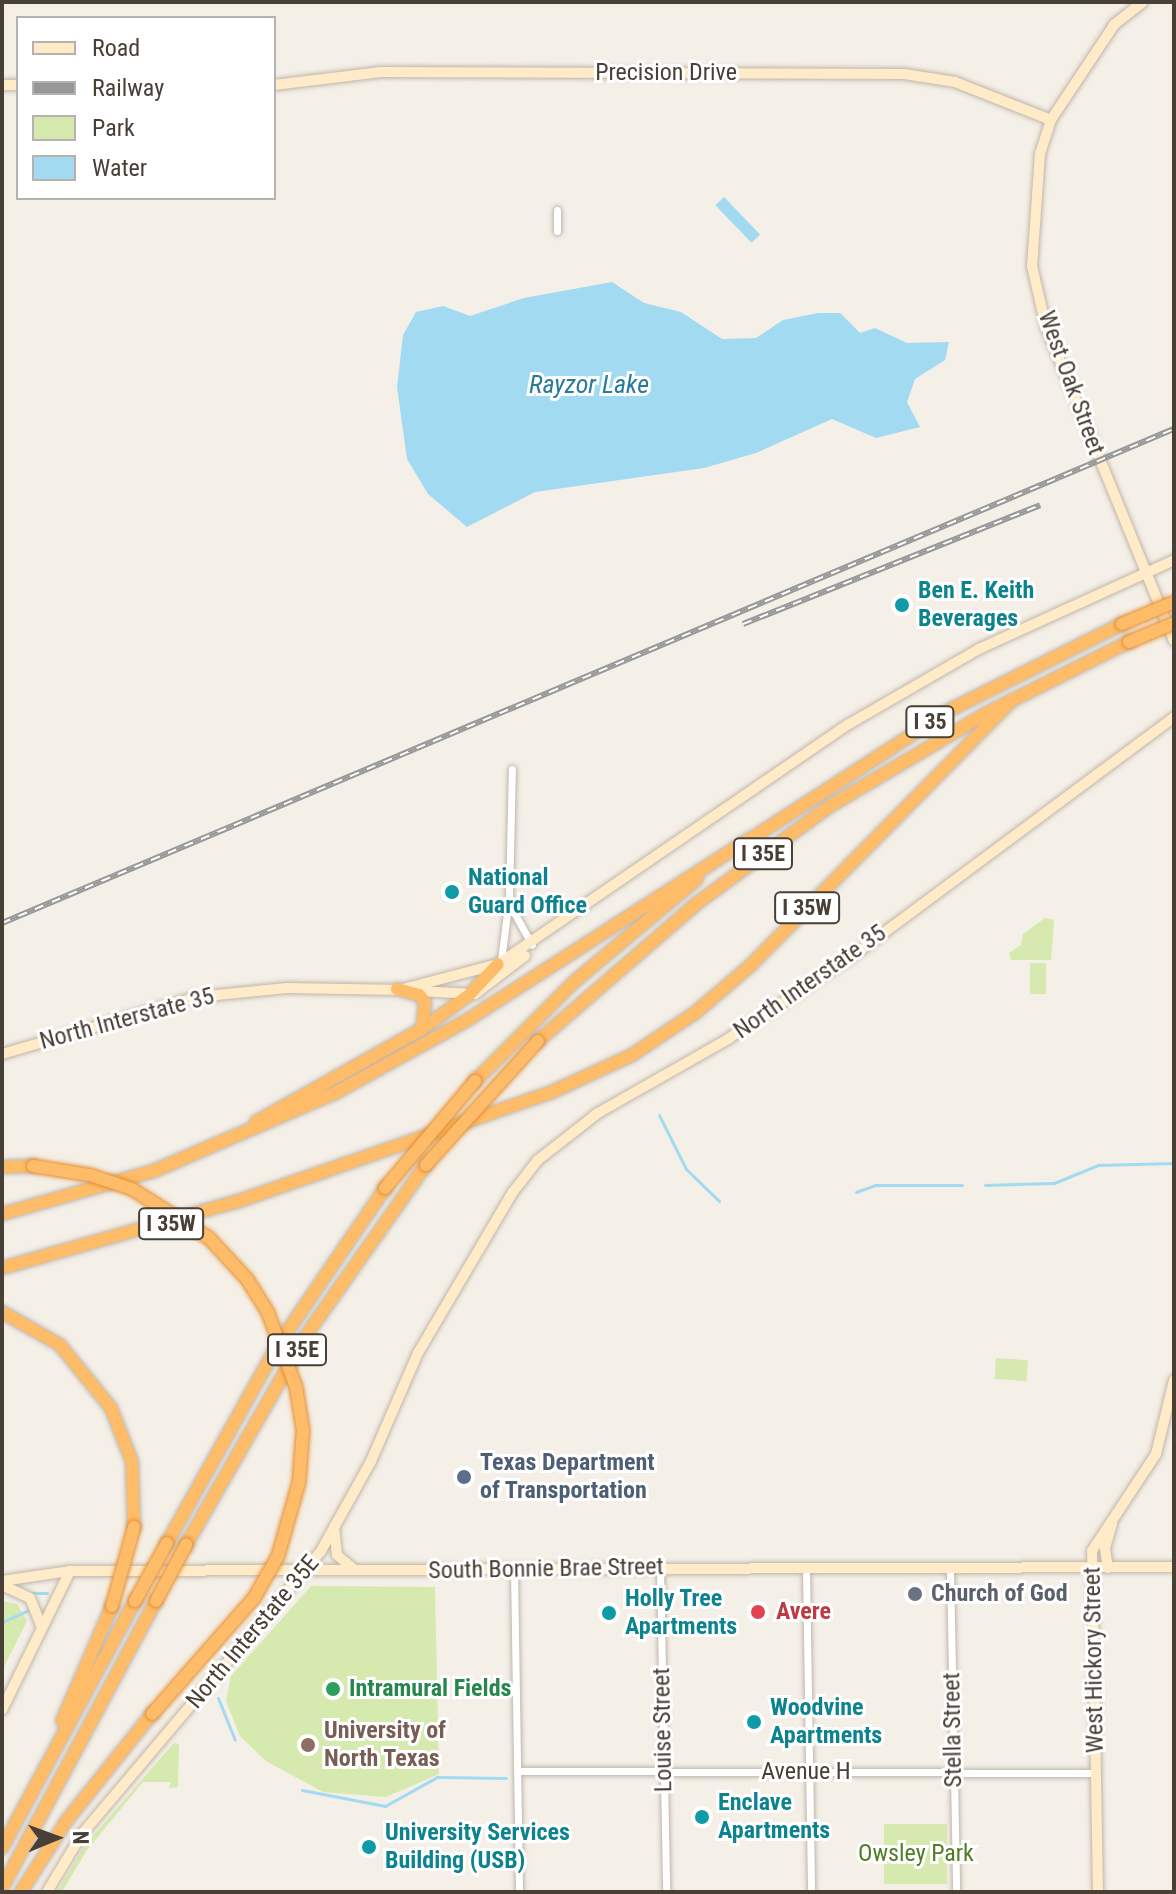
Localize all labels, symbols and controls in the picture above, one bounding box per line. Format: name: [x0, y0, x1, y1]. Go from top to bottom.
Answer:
legend: [16, 16, 276, 200]
text: Road: [92, 34, 140, 62]
street label: Precision Drive: [595, 59, 737, 87]
text: Railway: [92, 74, 164, 102]
text: Park: [92, 114, 135, 142]
text: Water: [92, 154, 147, 182]
street label: West Oak Street: [1032, 307, 1110, 459]
water label: Rayzor Lake: [529, 369, 649, 401]
place label: Ben E. Keith Beverages: [918, 577, 1034, 633]
marker: Ben E. Keith Beverages: [893, 596, 911, 614]
road number: I 35: [904, 704, 956, 740]
road number: I 35E: [731, 836, 795, 872]
place label: National Guard Office: [468, 864, 587, 920]
marker: National Guard Office: [443, 883, 461, 901]
road number: I 35W: [773, 890, 841, 926]
street label: North Interstate 35: [728, 919, 892, 1045]
street label: North Interstate 35: [37, 982, 217, 1056]
road number: I 35W: [137, 1206, 205, 1242]
road number: I 35E: [265, 1332, 329, 1368]
place label: Texas Department of Transportation: [480, 1449, 655, 1505]
marker: Texas Department of Transportation: [455, 1468, 473, 1486]
street label: North Interstate 35E: [180, 1549, 326, 1715]
street label: South Bonnie Brae Street: [428, 1553, 664, 1585]
street label: West Hickory Street: [1078, 1567, 1110, 1753]
place label: Church of God: [931, 1580, 1068, 1608]
place label: Holly Tree Apartments: [625, 1585, 737, 1641]
marker: Church of God: [906, 1585, 924, 1603]
place label: Avere: [776, 1598, 831, 1626]
marker: Avere: [747, 1601, 769, 1623]
marker: Holly Tree Apartments: [600, 1604, 618, 1622]
street label: Louise Street: [648, 1668, 678, 1792]
street label: Stella Street: [938, 1672, 968, 1788]
place label: Intramural Fields: [349, 1675, 511, 1703]
marker: Intramural Fields: [324, 1680, 342, 1698]
place label: Woodvine Apartments: [770, 1694, 882, 1750]
marker: Woodvine Apartments: [745, 1713, 763, 1731]
place label: University of North Texas: [324, 1717, 446, 1773]
marker: University of North Texas: [299, 1736, 317, 1754]
street label: Avenue H: [761, 1758, 851, 1786]
place label: Enclave Apartments: [718, 1789, 830, 1845]
north arrow: [16, 1798, 96, 1878]
marker: Enclave Apartments: [693, 1808, 711, 1826]
place label: University Services Building (USB): [385, 1819, 570, 1875]
text: N: [68, 1831, 93, 1845]
marker: University Services Building (USB): [360, 1838, 378, 1856]
park label: Owsley Park: [858, 1840, 974, 1868]

